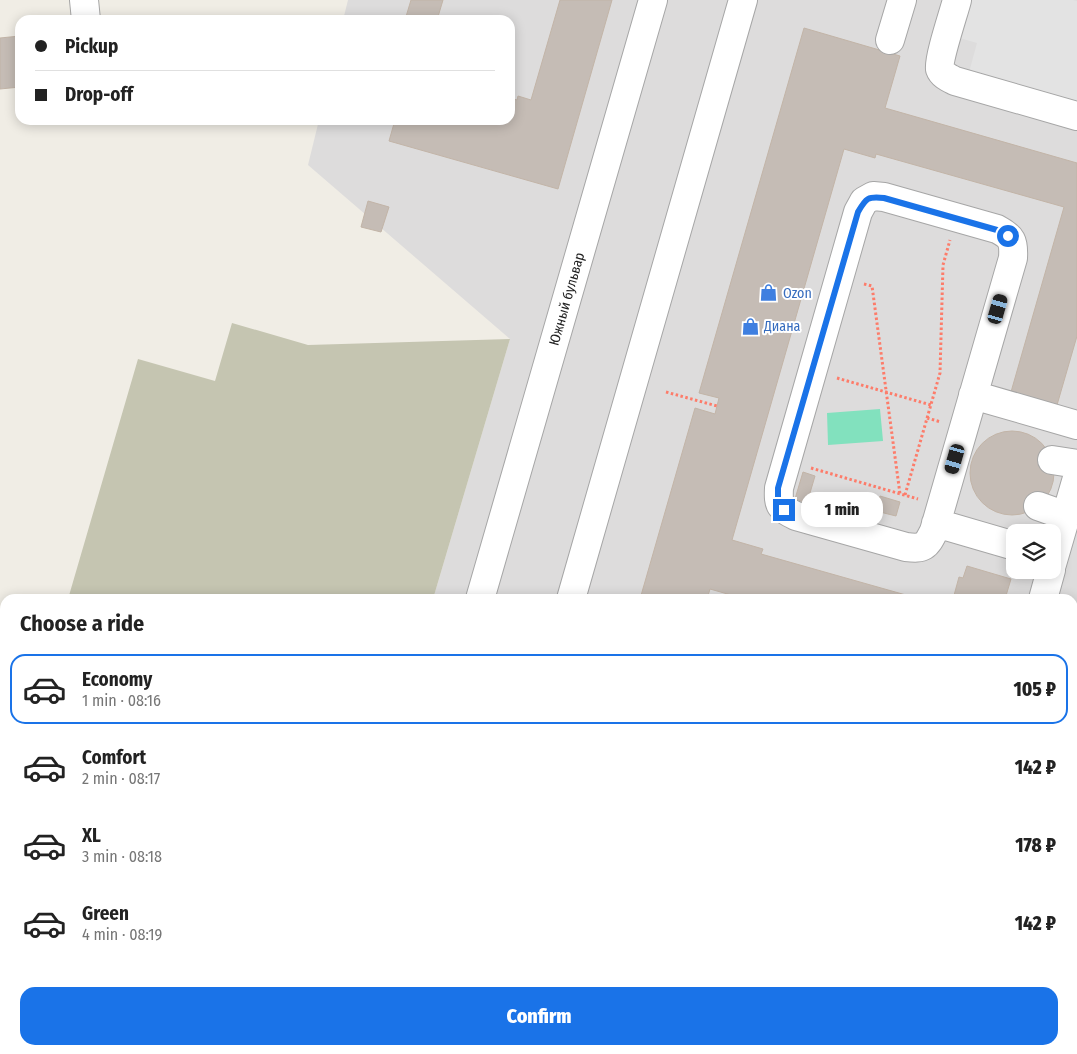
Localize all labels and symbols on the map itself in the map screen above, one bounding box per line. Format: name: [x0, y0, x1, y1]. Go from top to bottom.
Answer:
route start: [997, 225, 1019, 247]
street label: Южный бульвар: [546, 251, 588, 347]
shop icon: Ozon: [759, 283, 779, 303]
place label: Ozon: [783, 285, 812, 302]
car: [986, 293, 1009, 325]
shop icon: Диана: [740, 316, 760, 336]
place label: Диана: [763, 318, 801, 335]
car: [943, 443, 966, 475]
callout: 1 min: [802, 492, 884, 528]
route end: [773, 499, 795, 521]

